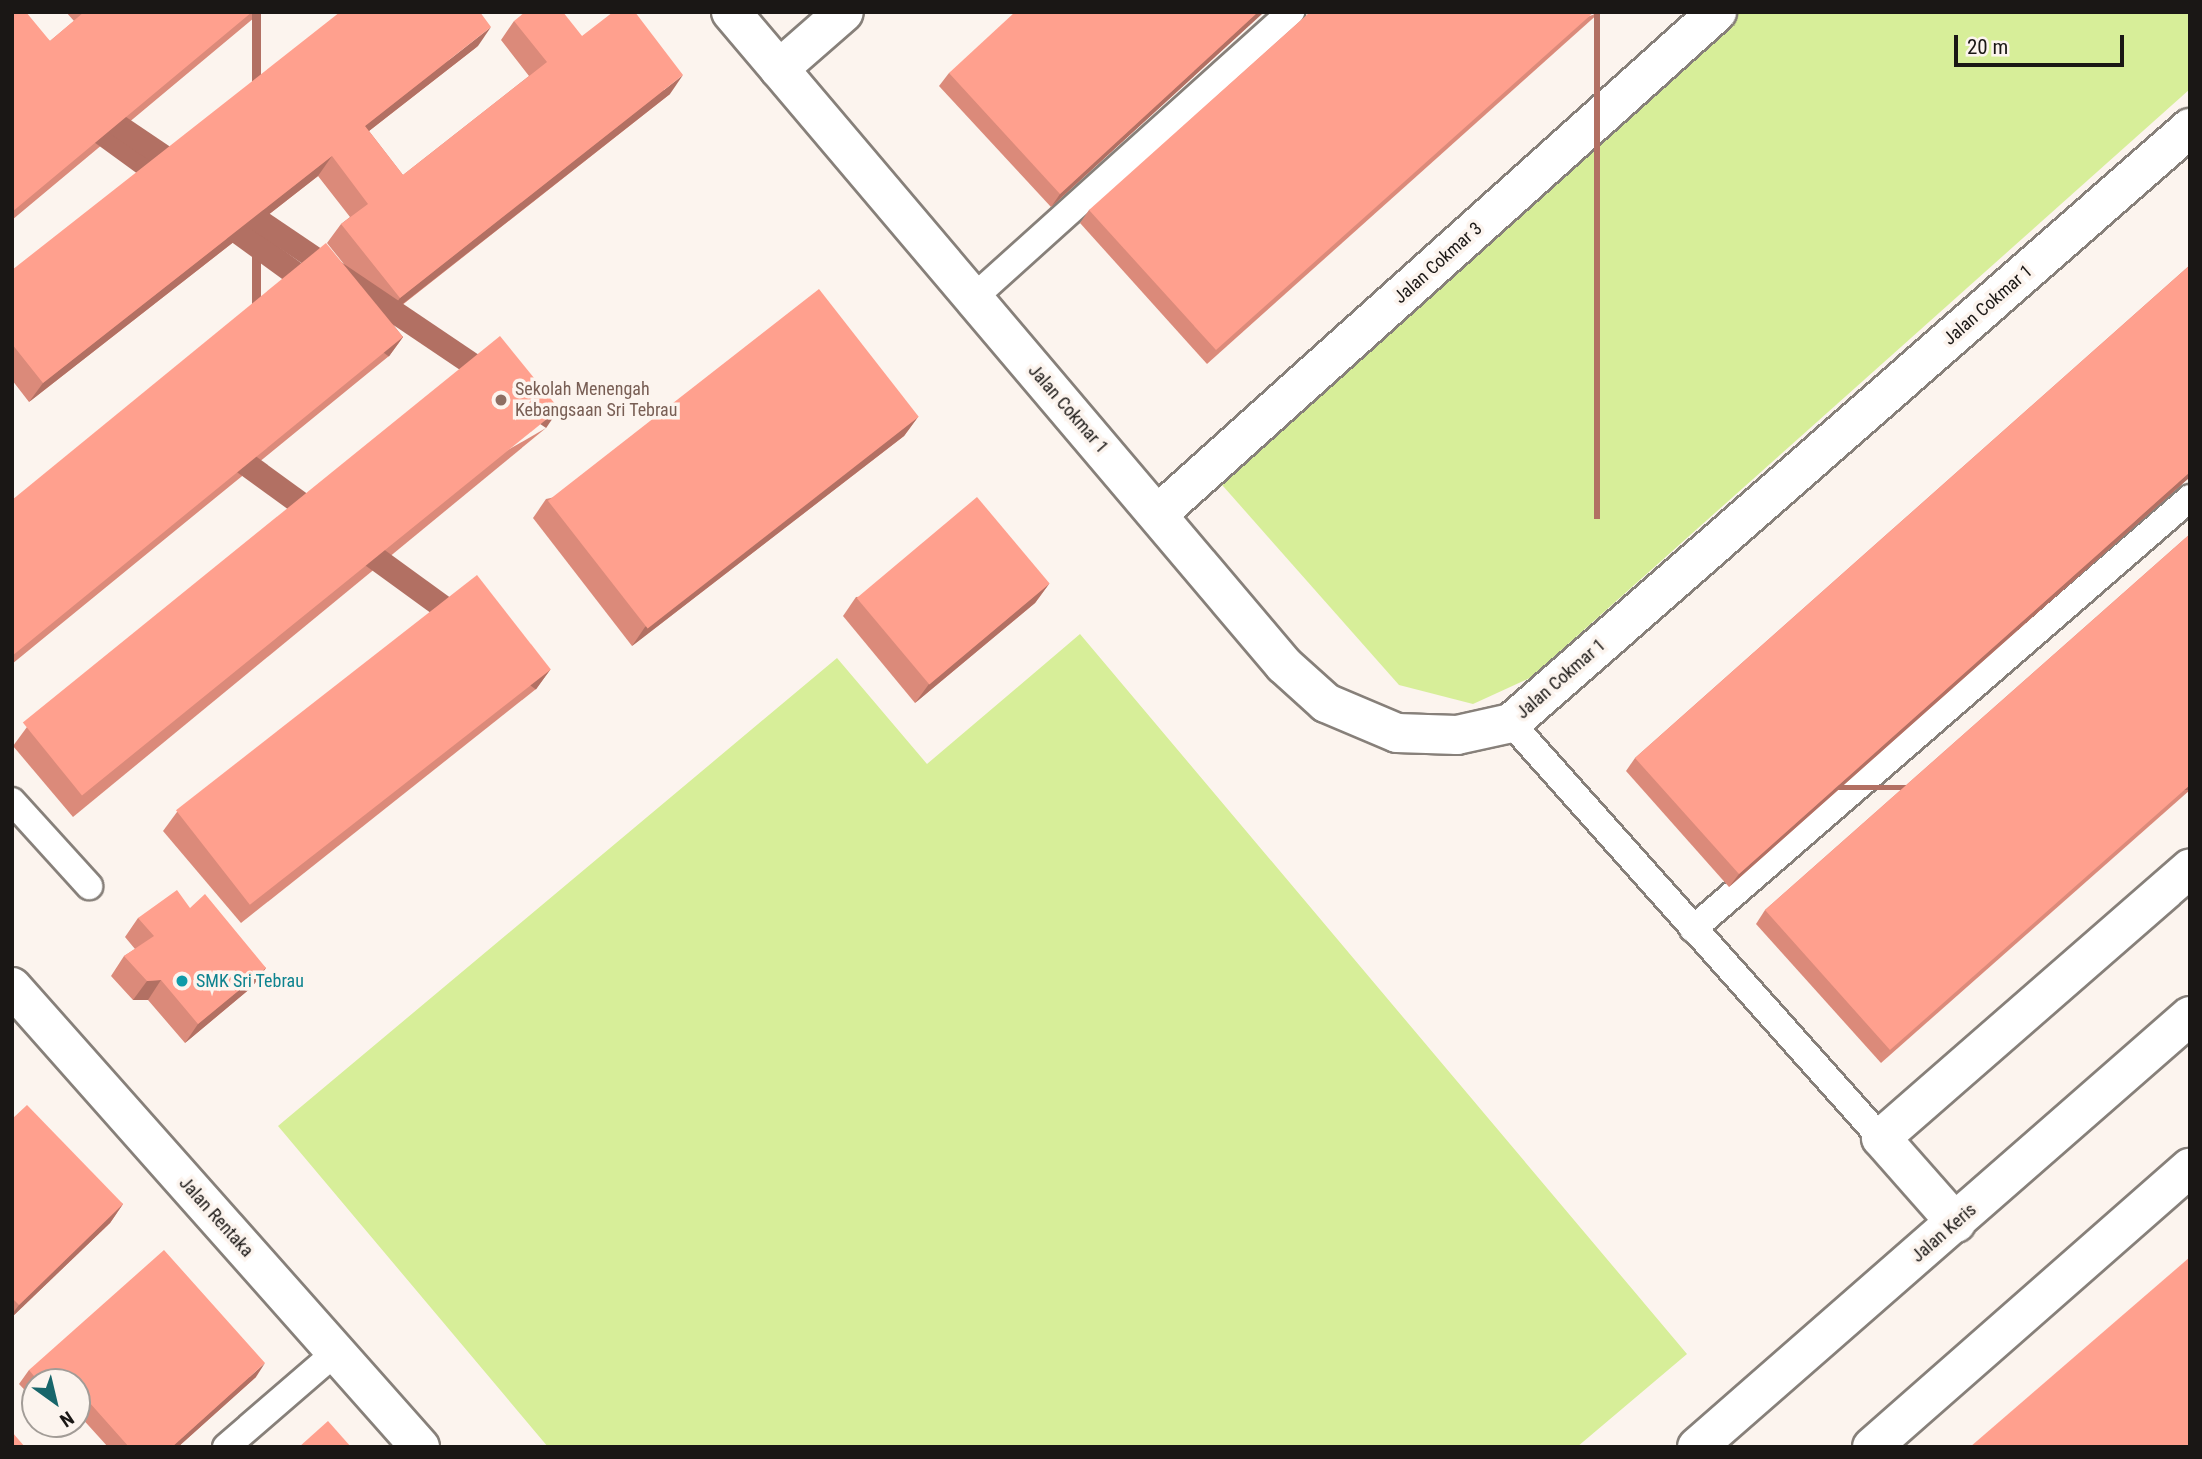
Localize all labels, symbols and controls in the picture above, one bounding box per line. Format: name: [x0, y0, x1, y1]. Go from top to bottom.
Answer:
scale bar: [1957, 21, 2127, 65]
text: 20 m: [1967, 35, 2008, 59]
street label: Jalan Cokmar 3: [1390, 218, 1486, 308]
street label: Jalan Cokmar 1: [1939, 260, 2037, 350]
street label: Jalan Cokmar 1: [1023, 360, 1113, 458]
place label: Sekolah Menengah Kebangsaan Sri Tebrau: [515, 379, 678, 422]
marker: Sekolah Menengah Kebangsaan Sri Tebrau: [493, 392, 509, 408]
street label: Jalan Cokmar 1: [1512, 634, 1610, 724]
place label: SMK Sri Tebrau: [196, 970, 304, 992]
marker: SMK Sri Tebrau: [174, 973, 190, 989]
street label: Jalan Rentaka: [174, 1172, 258, 1262]
street label: Jalan Keris: [1907, 1199, 1981, 1267]
north arrow: [21, 1368, 91, 1438]
text: N: [56, 1406, 78, 1432]

